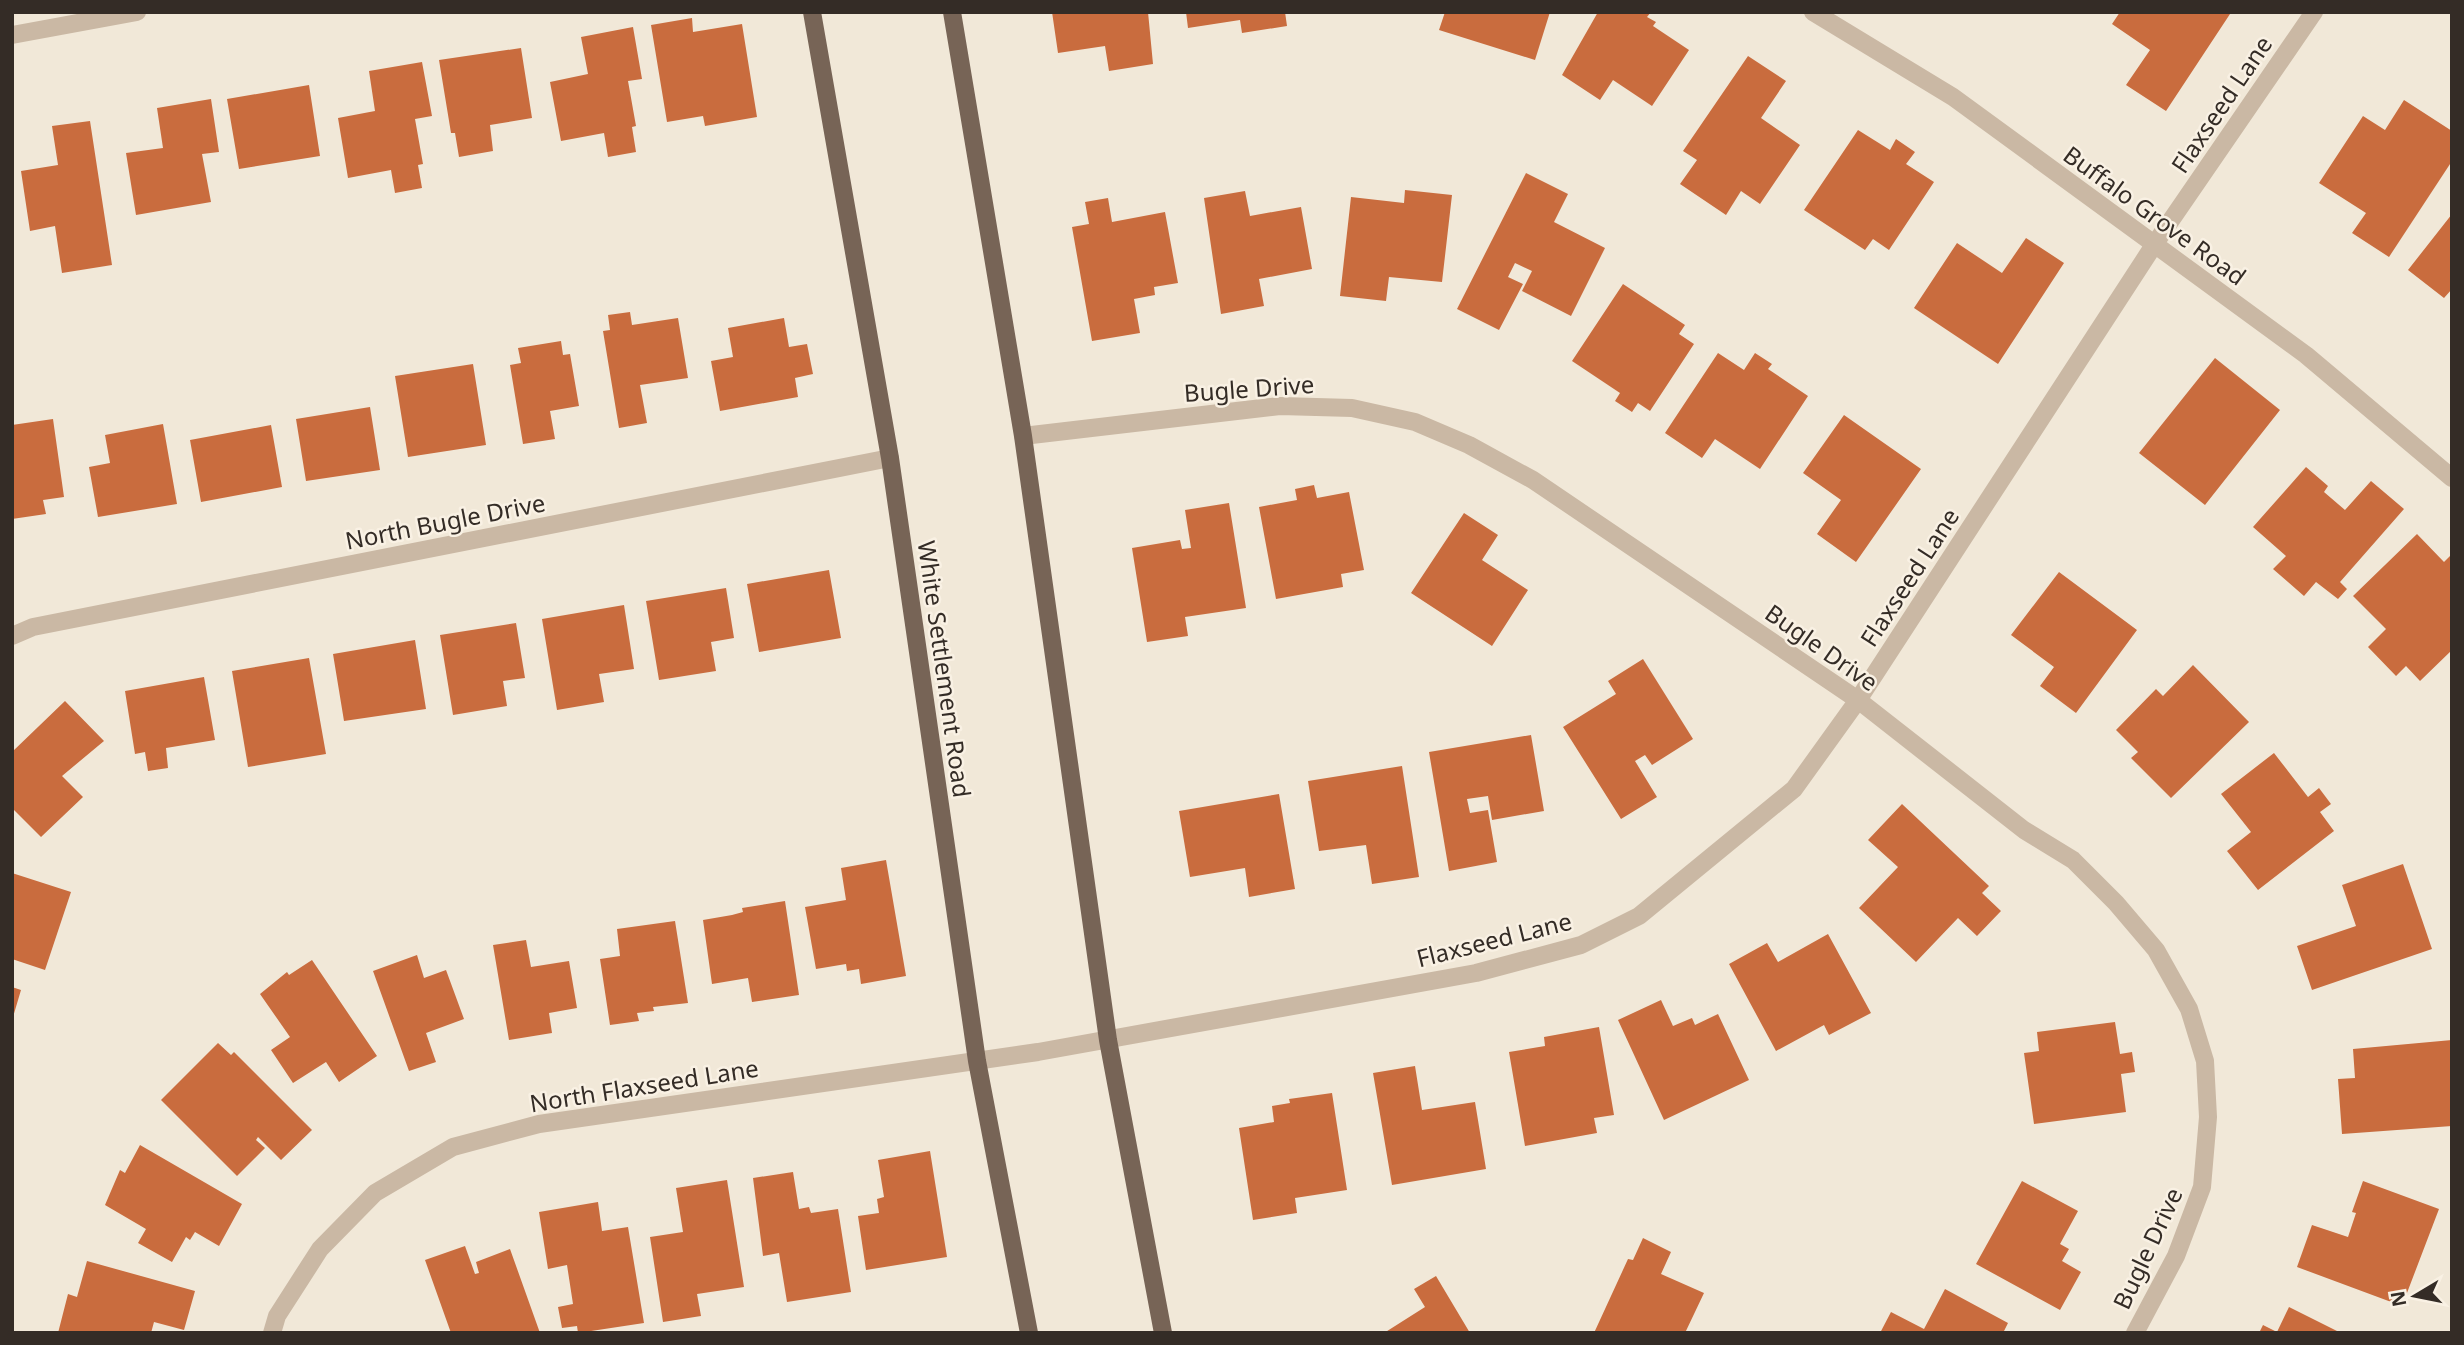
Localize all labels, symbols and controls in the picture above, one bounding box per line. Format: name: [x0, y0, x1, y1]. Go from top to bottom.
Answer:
street label: Flaxseed Lane: [2163, 29, 2279, 179]
street label: Buffalo Grove Road: [2057, 138, 2253, 292]
street label: Bugle Drive: [1183, 367, 1315, 409]
street label: North Bugle Drive: [342, 485, 548, 557]
street label: Flaxseed Lane: [1852, 501, 1966, 653]
street label: White Settlement Road: [911, 538, 979, 800]
street label: Bugle Drive: [1759, 596, 1885, 698]
street label: Flaxseed Lane: [1413, 904, 1575, 974]
street label: North Flaxseed Lane: [527, 1051, 761, 1119]
street label: Bugle Drive: [2104, 1182, 2190, 1314]
north arrow: [2380, 1261, 2450, 1331]
text: N: [2384, 1289, 2412, 1309]

